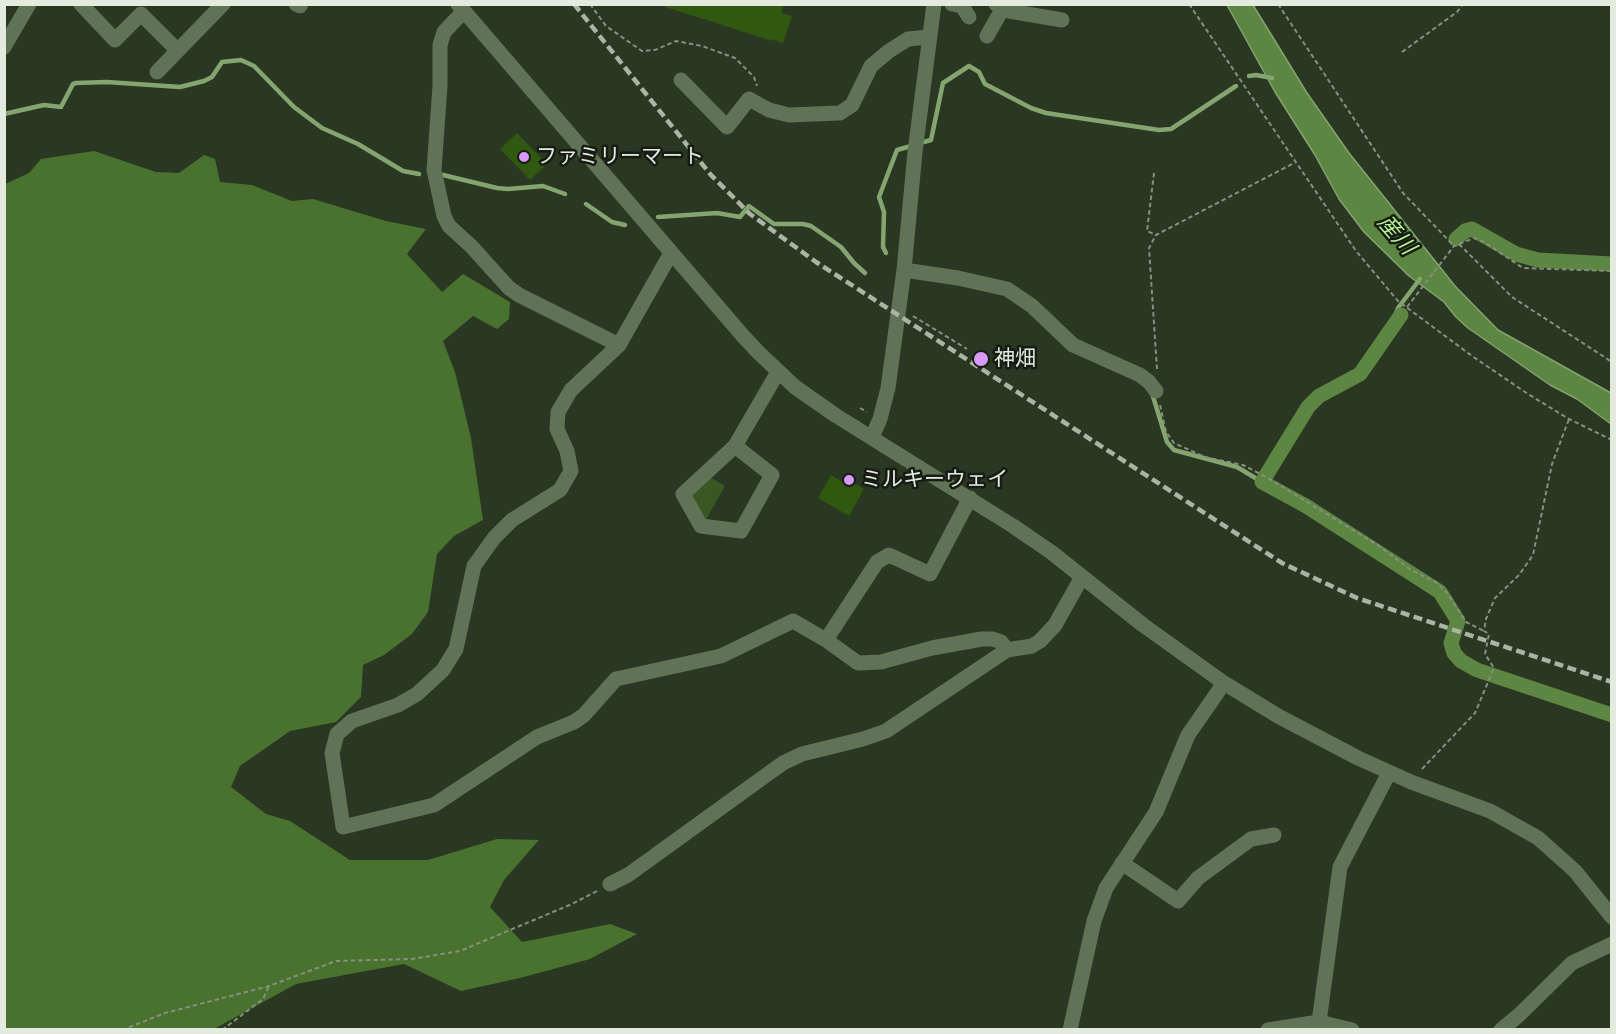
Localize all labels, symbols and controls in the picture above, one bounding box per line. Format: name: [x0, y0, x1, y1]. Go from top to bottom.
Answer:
place label: ファミリーマート: [536, 144, 704, 170]
marker: ファミリーマート: [517, 150, 531, 164]
water label: 産川: [1372, 210, 1420, 260]
place label: 神畑: [994, 346, 1036, 372]
marker: 神畑: [972, 350, 990, 368]
place label: ミルキーウェイ: [861, 467, 1008, 493]
marker: ミルキーウェイ: [842, 473, 856, 487]

